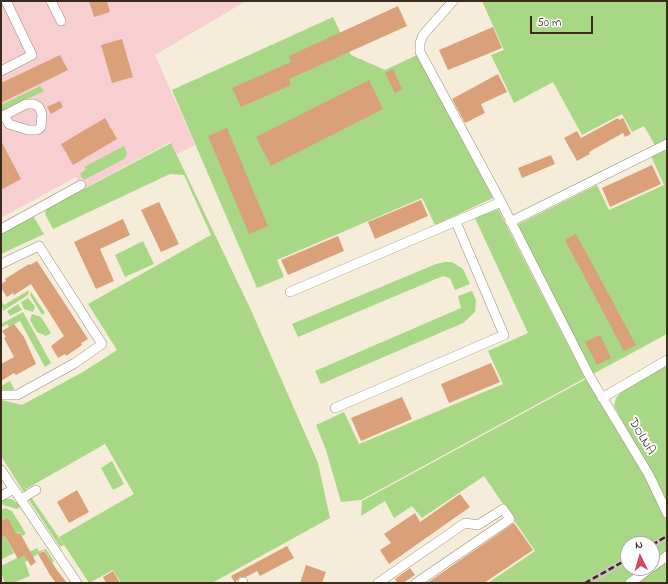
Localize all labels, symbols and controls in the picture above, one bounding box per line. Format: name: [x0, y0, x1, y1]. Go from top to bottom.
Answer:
scale bar: [532, 8, 595, 34]
text: 50 m: [537, 14, 561, 32]
street label: DOLNA: [624, 416, 658, 458]
north arrow: [620, 536, 660, 576]
text: N: [635, 537, 643, 553]

